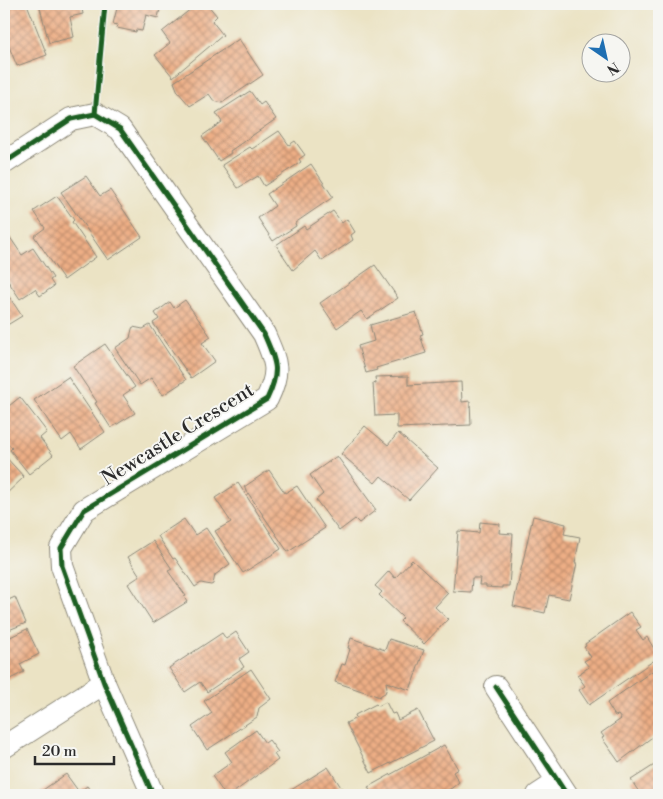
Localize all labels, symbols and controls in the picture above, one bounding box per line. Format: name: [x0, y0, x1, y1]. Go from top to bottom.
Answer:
north arrow: [580, 32, 630, 82]
text: N: [603, 57, 622, 79]
street label: Newcastle Crescent: [97, 378, 259, 492]
scale bar: [35, 734, 114, 766]
text: 20 m: [42, 742, 77, 761]

